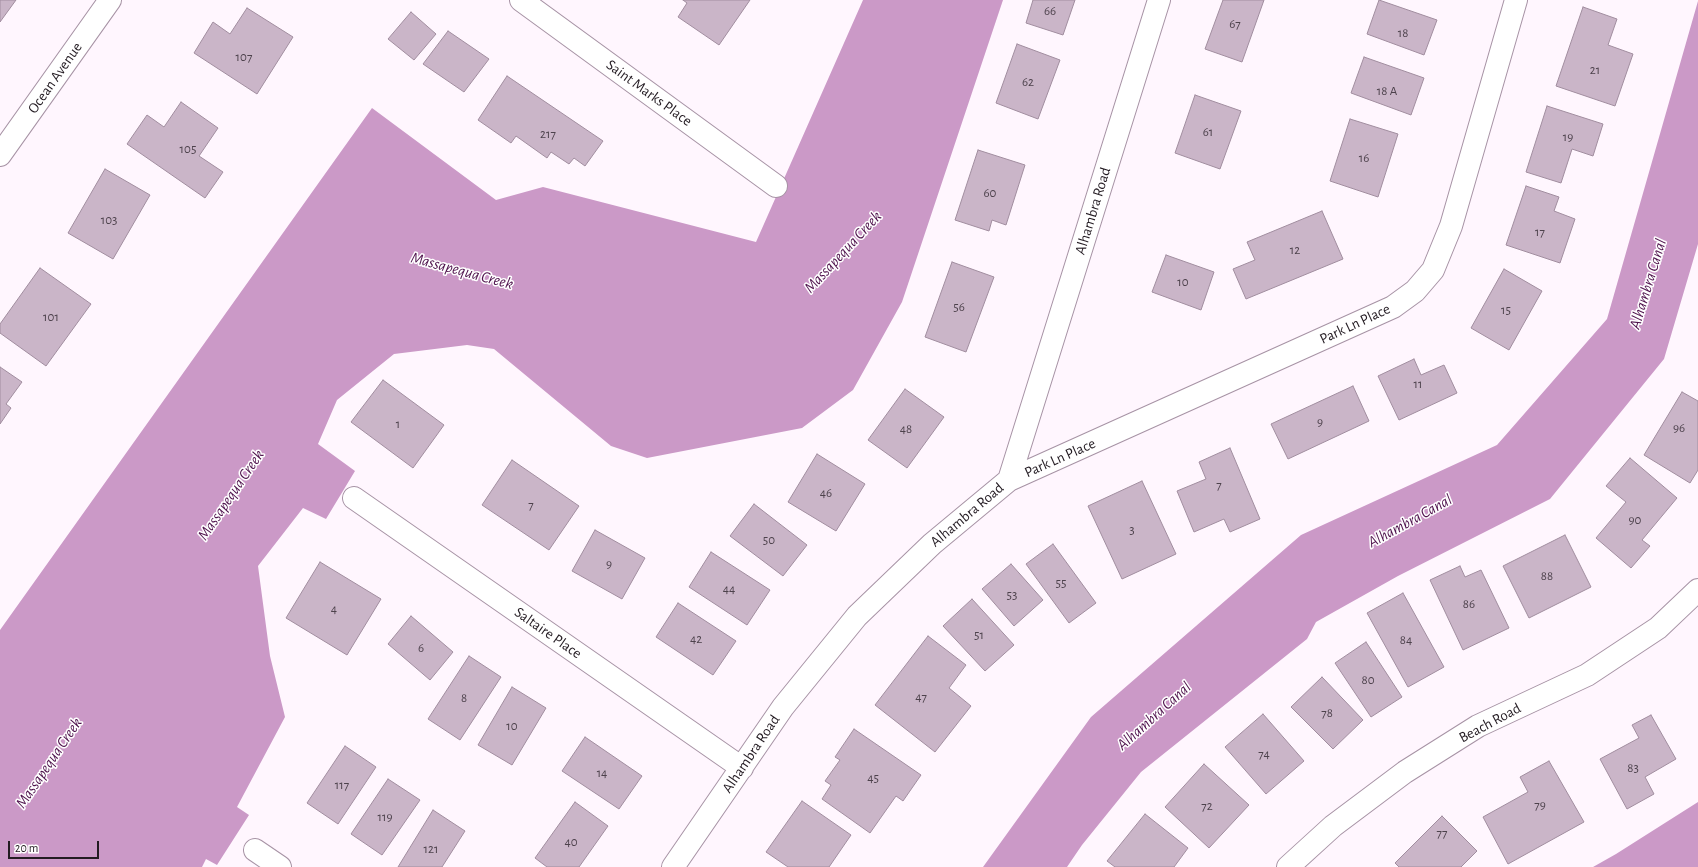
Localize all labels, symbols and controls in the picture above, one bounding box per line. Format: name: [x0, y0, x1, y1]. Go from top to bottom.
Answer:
house number: 66: [1044, 3, 1056, 19]
house number: 67: [1229, 16, 1241, 32]
house number: 18: [1398, 25, 1408, 41]
street label: Ocean Avenue: [24, 39, 86, 117]
house number: 107: [236, 49, 252, 65]
street label: Saint Marks Place: [603, 56, 695, 130]
house number: 21: [1590, 62, 1600, 78]
house number: 62: [1022, 74, 1034, 90]
house number: 18 A: [1377, 83, 1397, 99]
house number: 61: [1203, 124, 1213, 140]
house number: 217: [540, 126, 556, 142]
house number: 19: [1563, 129, 1573, 145]
house number: 105: [180, 141, 196, 157]
house number: 16: [1359, 150, 1369, 166]
street label: Alhambra Road: [1071, 165, 1115, 257]
house number: 60: [984, 185, 996, 201]
water label: Massapequa Creek: [800, 207, 886, 297]
house number: 103: [101, 212, 117, 228]
house number: 17: [1535, 224, 1545, 240]
water label: Alhambra Canal: [1625, 237, 1671, 331]
house number: 12: [1290, 242, 1300, 258]
water label: Massapequa Creek: [409, 248, 515, 294]
house number: 10: [1177, 274, 1189, 290]
house number: 56: [953, 299, 965, 315]
street label: Park Ln Place: [1317, 300, 1393, 348]
house number: 15: [1501, 302, 1511, 318]
house number: 101: [43, 309, 59, 325]
house number: 11: [1414, 376, 1422, 392]
house number: 9: [1317, 414, 1323, 430]
house number: 1: [396, 416, 400, 432]
house number: 96: [1673, 420, 1685, 436]
house number: 48: [900, 421, 912, 437]
street label: Park Ln Place: [1022, 434, 1098, 482]
water label: Massapequa Creek: [194, 446, 268, 544]
house number: 7: [1216, 477, 1222, 493]
street label: Alhambra Road: [927, 479, 1007, 551]
house number: 46: [820, 485, 832, 501]
water label: Alhambra Canal: [1365, 490, 1455, 552]
house number: 7: [528, 497, 534, 513]
house number: 90: [1629, 512, 1641, 528]
house number: 3: [1129, 522, 1135, 538]
house number: 50: [763, 532, 775, 548]
house number: 9: [606, 556, 612, 572]
house number: 88: [1541, 568, 1553, 584]
house number: 55: [1056, 575, 1066, 591]
house number: 44: [723, 581, 735, 597]
house number: 53: [1007, 587, 1017, 603]
house number: 86: [1463, 596, 1475, 612]
house number: 4: [331, 601, 337, 617]
street label: Saltaire Place: [511, 603, 585, 663]
house number: 51: [974, 627, 984, 643]
house number: 42: [690, 631, 702, 647]
house number: 84: [1400, 632, 1412, 648]
house number: 6: [418, 640, 424, 656]
house number: 80: [1361, 672, 1375, 688]
water label: Alhambra Canal: [1113, 678, 1195, 754]
house number: 47: [915, 689, 927, 705]
house number: 8: [461, 690, 467, 706]
street label: Beach Road: [1456, 699, 1524, 747]
house number: 78: [1321, 705, 1333, 721]
street label: Alhambra Road: [718, 711, 784, 797]
water label: Massapequa Creek: [12, 714, 86, 812]
house number: 10: [506, 718, 518, 734]
house number: 74: [1258, 746, 1270, 762]
house number: 83: [1627, 760, 1639, 776]
house number: 14: [597, 765, 607, 781]
house number: 45: [867, 770, 879, 786]
house number: 117: [335, 777, 349, 793]
house number: 79: [1534, 797, 1546, 813]
house number: 72: [1201, 798, 1213, 814]
house number: 119: [377, 809, 393, 825]
house number: 77: [1437, 825, 1447, 841]
scale bar: [10, 833, 101, 859]
house number: 40: [564, 834, 578, 850]
house number: 121: [424, 841, 438, 857]
text: 20 m: [15, 842, 38, 854]

